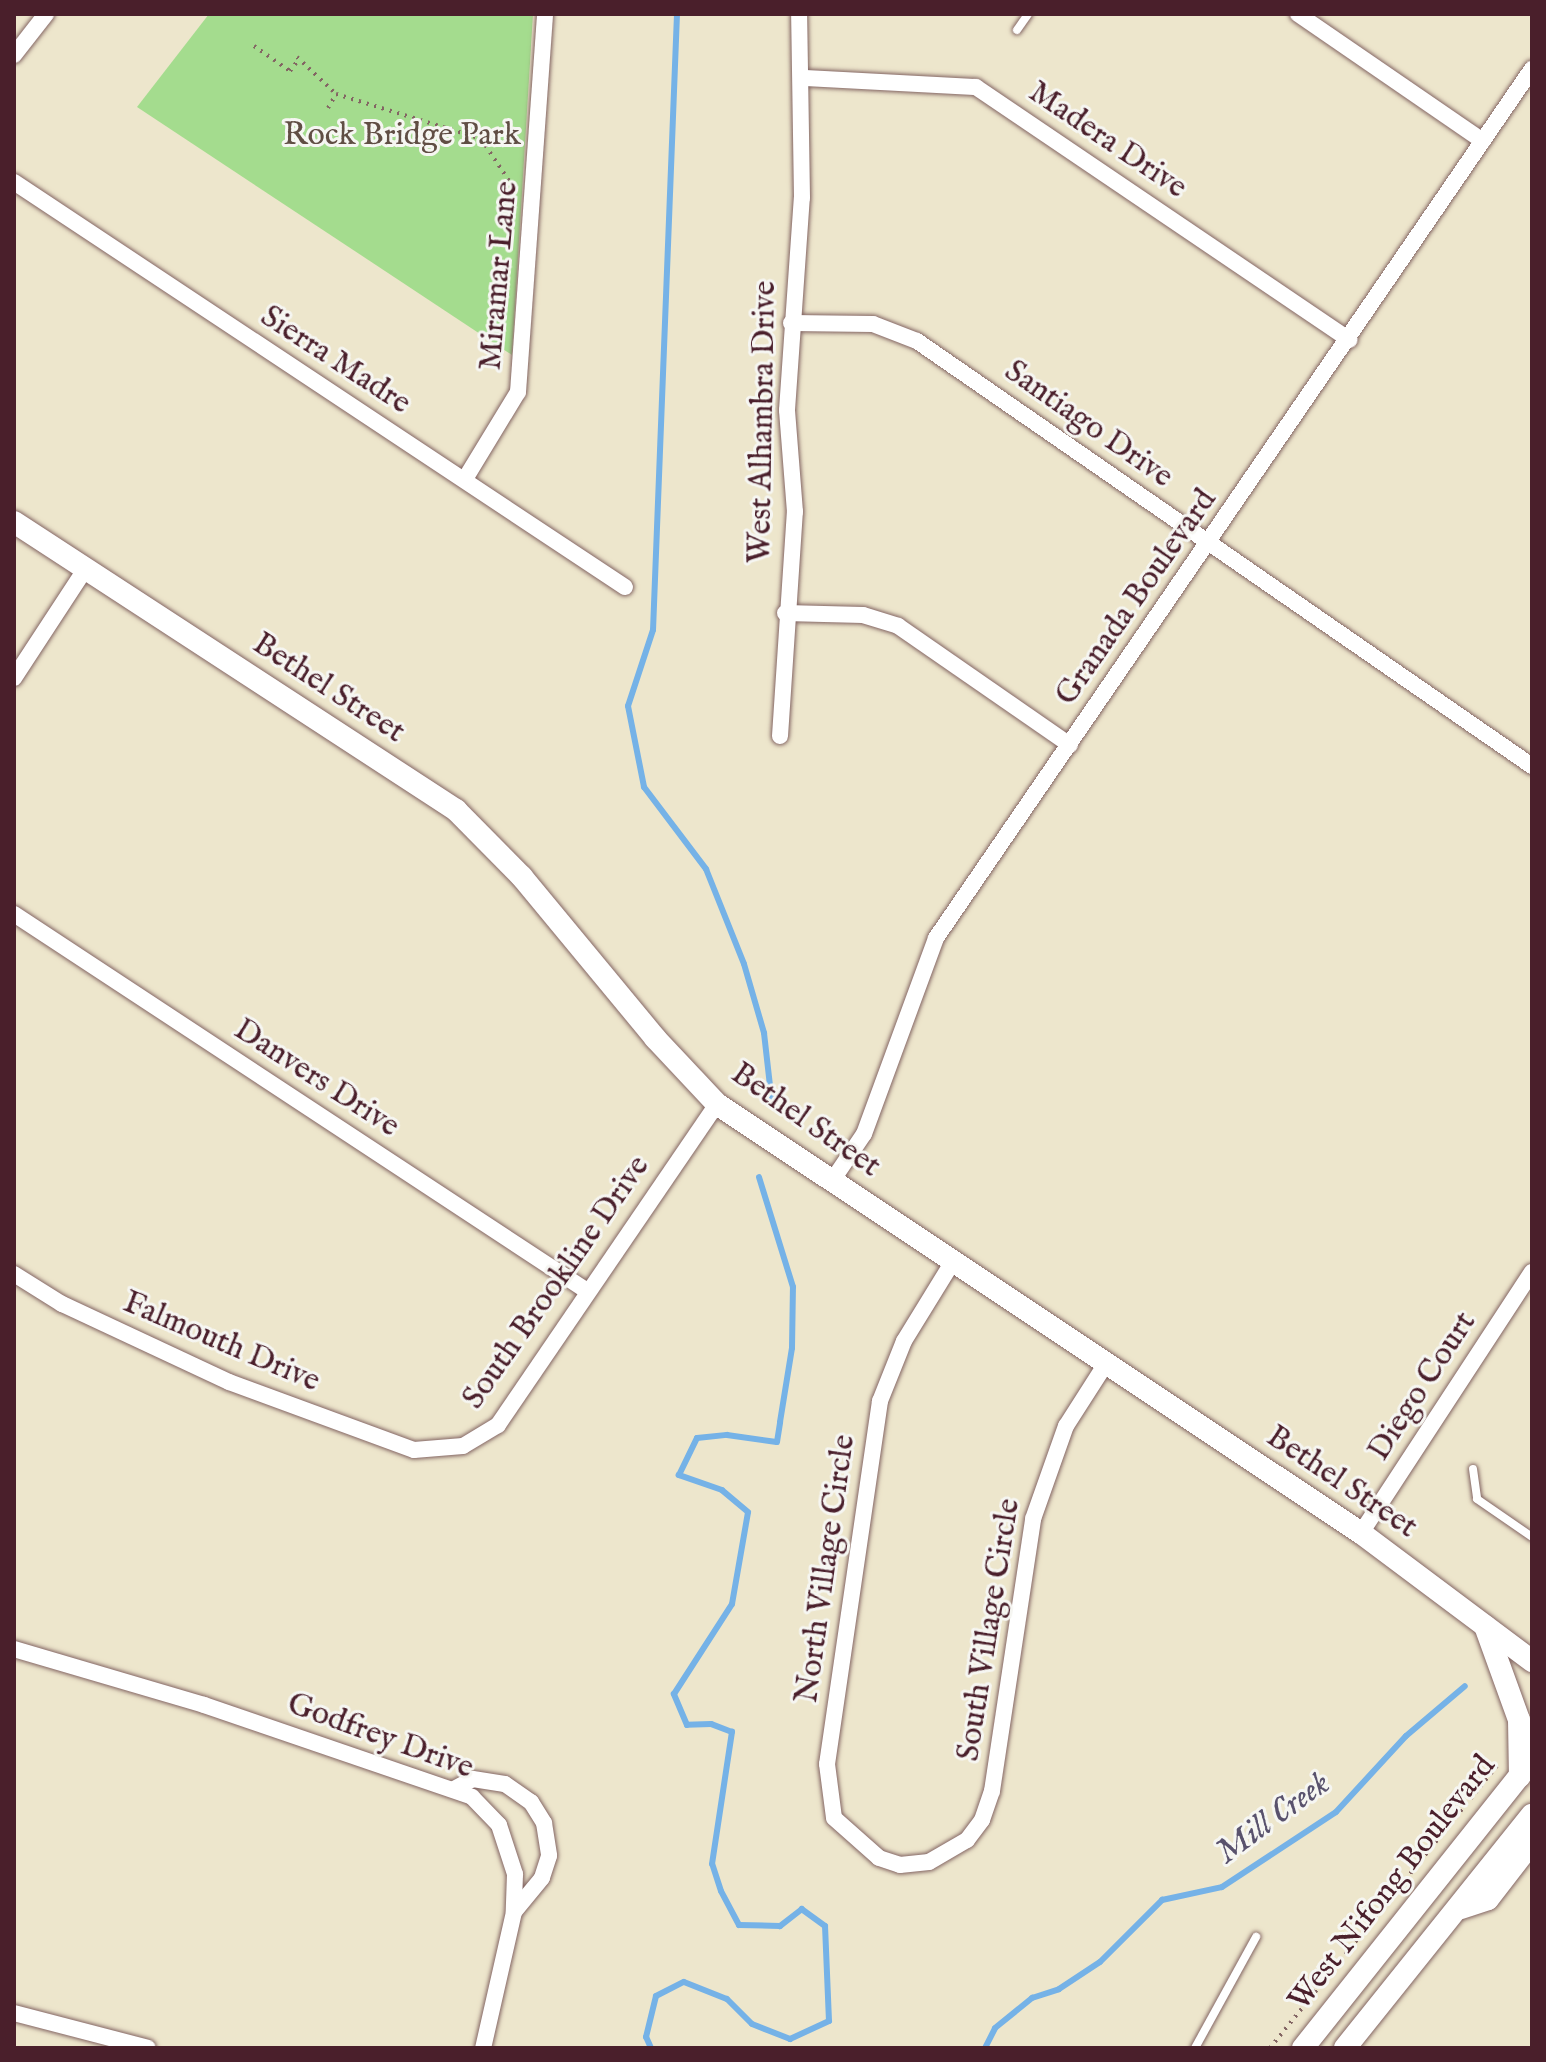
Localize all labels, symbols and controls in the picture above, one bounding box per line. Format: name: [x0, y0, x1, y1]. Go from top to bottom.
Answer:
street label: Madera Drive: [1021, 74, 1193, 208]
park label: Rock Bridge Park: [283, 117, 521, 155]
street label: Miramar Lane: [473, 180, 527, 372]
street label: West Alhambra Drive: [742, 280, 786, 564]
street label: Sierra Madre: [253, 298, 417, 424]
street label: Santiago Drive: [996, 353, 1180, 497]
street label: Granada Boulevard: [1048, 483, 1226, 713]
street label: Bethel Street: [245, 626, 411, 752]
street label: Danvers Drive: [226, 1011, 406, 1147]
street label: Bethel Street: [723, 1055, 887, 1187]
street label: South Brookline Drive: [455, 1149, 659, 1417]
street label: Falmouth Drive: [117, 1284, 325, 1402]
street label: Diego Court: [1361, 1305, 1485, 1469]
street label: Bethel Street: [1258, 1419, 1424, 1547]
street label: North Village Circle: [789, 1432, 865, 1706]
street label: South Village Circle: [950, 1496, 1030, 1764]
street label: Godfrey Drive: [282, 1686, 478, 1788]
street label: West Nifong Boulevard: [1281, 1749, 1505, 2019]
water label: Mill Creek: [1208, 1763, 1338, 1873]

